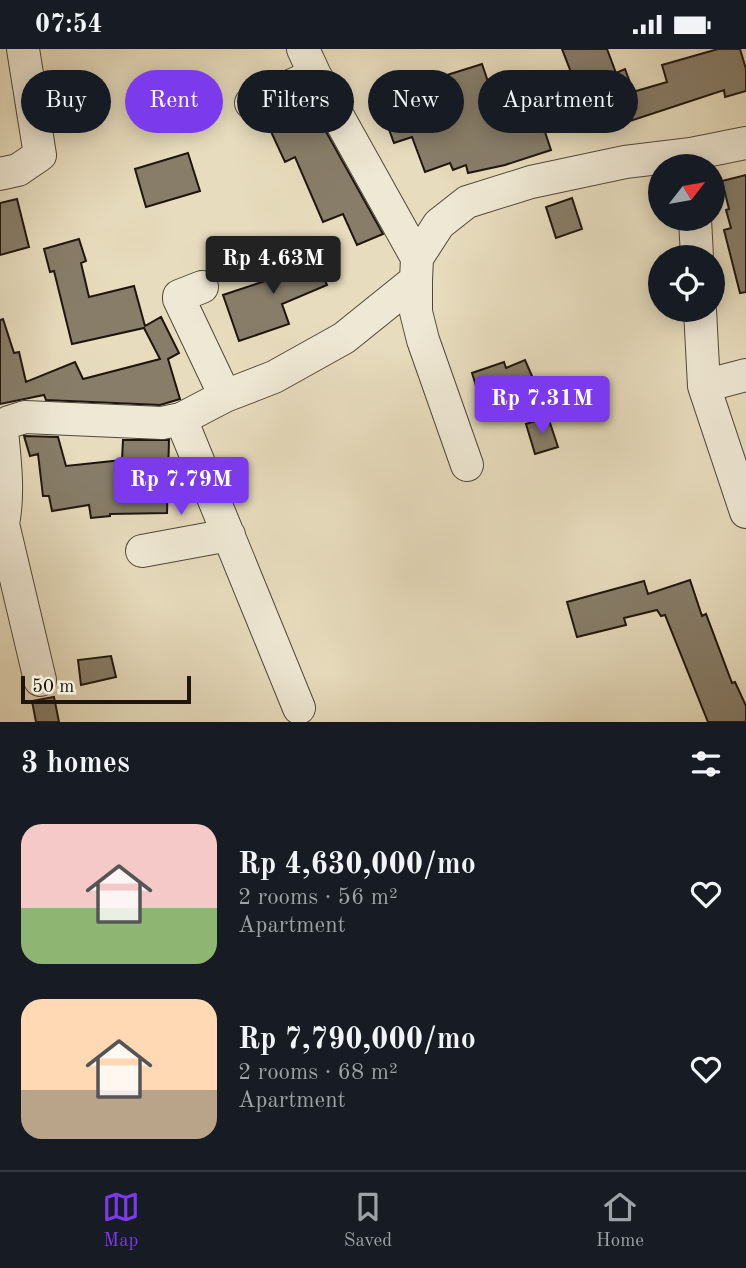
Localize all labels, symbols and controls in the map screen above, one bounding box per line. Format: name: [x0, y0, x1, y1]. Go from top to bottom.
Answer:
text: 07:54: [35, 12, 103, 38]
chip: Buy: [21, 70, 111, 133]
chip: Rent: [125, 70, 223, 133]
chip: Filters: [237, 70, 354, 133]
chip: New: [368, 70, 464, 133]
chip: Apartment: [478, 70, 638, 133]
north arrow: [648, 154, 724, 231]
map controls: [648, 154, 725, 322]
pin: Rp 4.63M: [201, 237, 345, 296]
button: locate: [648, 245, 725, 322]
text: Rp 4.63M: [222, 247, 324, 270]
pin: Rp 7.31M: [470, 377, 614, 436]
text: Rp 7.31M: [491, 387, 593, 410]
pin: Rp 7.79M: [109, 457, 253, 517]
text: Rp 7.79M: [130, 468, 232, 491]
scale bar: [21, 673, 191, 705]
text: 50 m: [32, 678, 74, 697]
icon: filters: [687, 745, 725, 783]
text: 3 homes: [21, 749, 130, 779]
text: Rp 4,630,000/mo: [238, 850, 476, 880]
icon: home: [77, 852, 161, 936]
icon: heart: [687, 875, 725, 913]
text: 2 rooms · 56 m²: [238, 886, 398, 909]
text: Apartment: [238, 914, 346, 937]
text: Rp 7,790,000/mo: [238, 1025, 476, 1055]
icon: home: [77, 1027, 161, 1111]
icon: heart: [687, 1050, 725, 1088]
text: 2 rooms · 68 m²: [238, 1061, 398, 1084]
text: Apartment: [238, 1089, 346, 1112]
tab: Map: [102, 1188, 140, 1253]
tab: Saved: [344, 1188, 392, 1253]
tab: Home: [596, 1188, 644, 1253]

